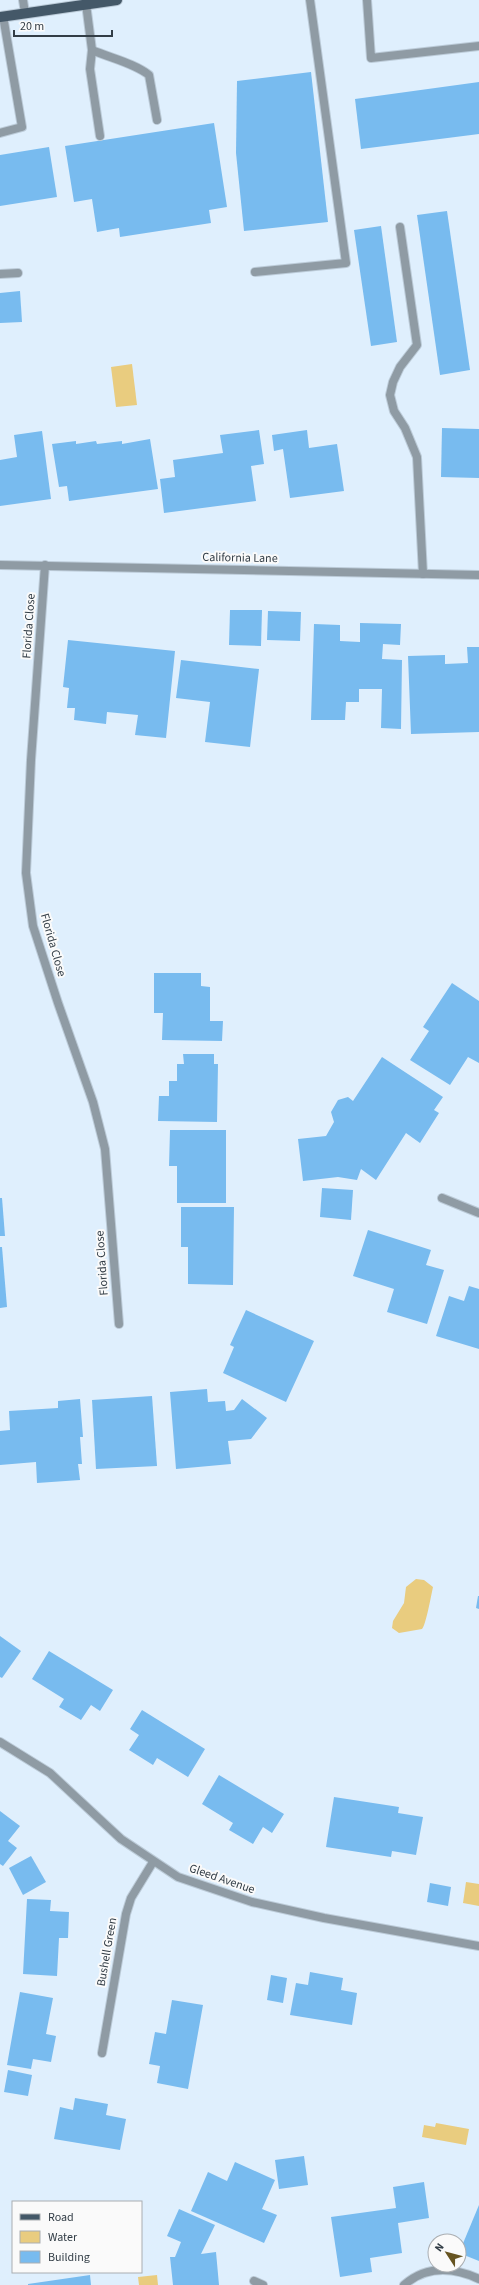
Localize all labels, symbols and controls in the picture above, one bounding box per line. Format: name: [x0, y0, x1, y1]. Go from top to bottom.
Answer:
scale bar: [14, 12, 112, 38]
text: 20 m: [20, 18, 44, 35]
street label: California Lane: [202, 549, 278, 567]
street label: Florida Close: [18, 593, 40, 659]
street label: Florida Close: [36, 911, 70, 979]
street label: Florida Close: [91, 1230, 113, 1296]
street label: Gleed Avenue: [187, 1860, 257, 1898]
street label: Bushell Green: [93, 1916, 121, 1988]
legend: [12, 2201, 142, 2273]
text: Road: [48, 2209, 74, 2226]
text: Water: [48, 2229, 78, 2246]
north arrow: [427, 2233, 467, 2273]
text: N: [431, 2240, 448, 2255]
text: Building: [48, 2249, 90, 2266]

